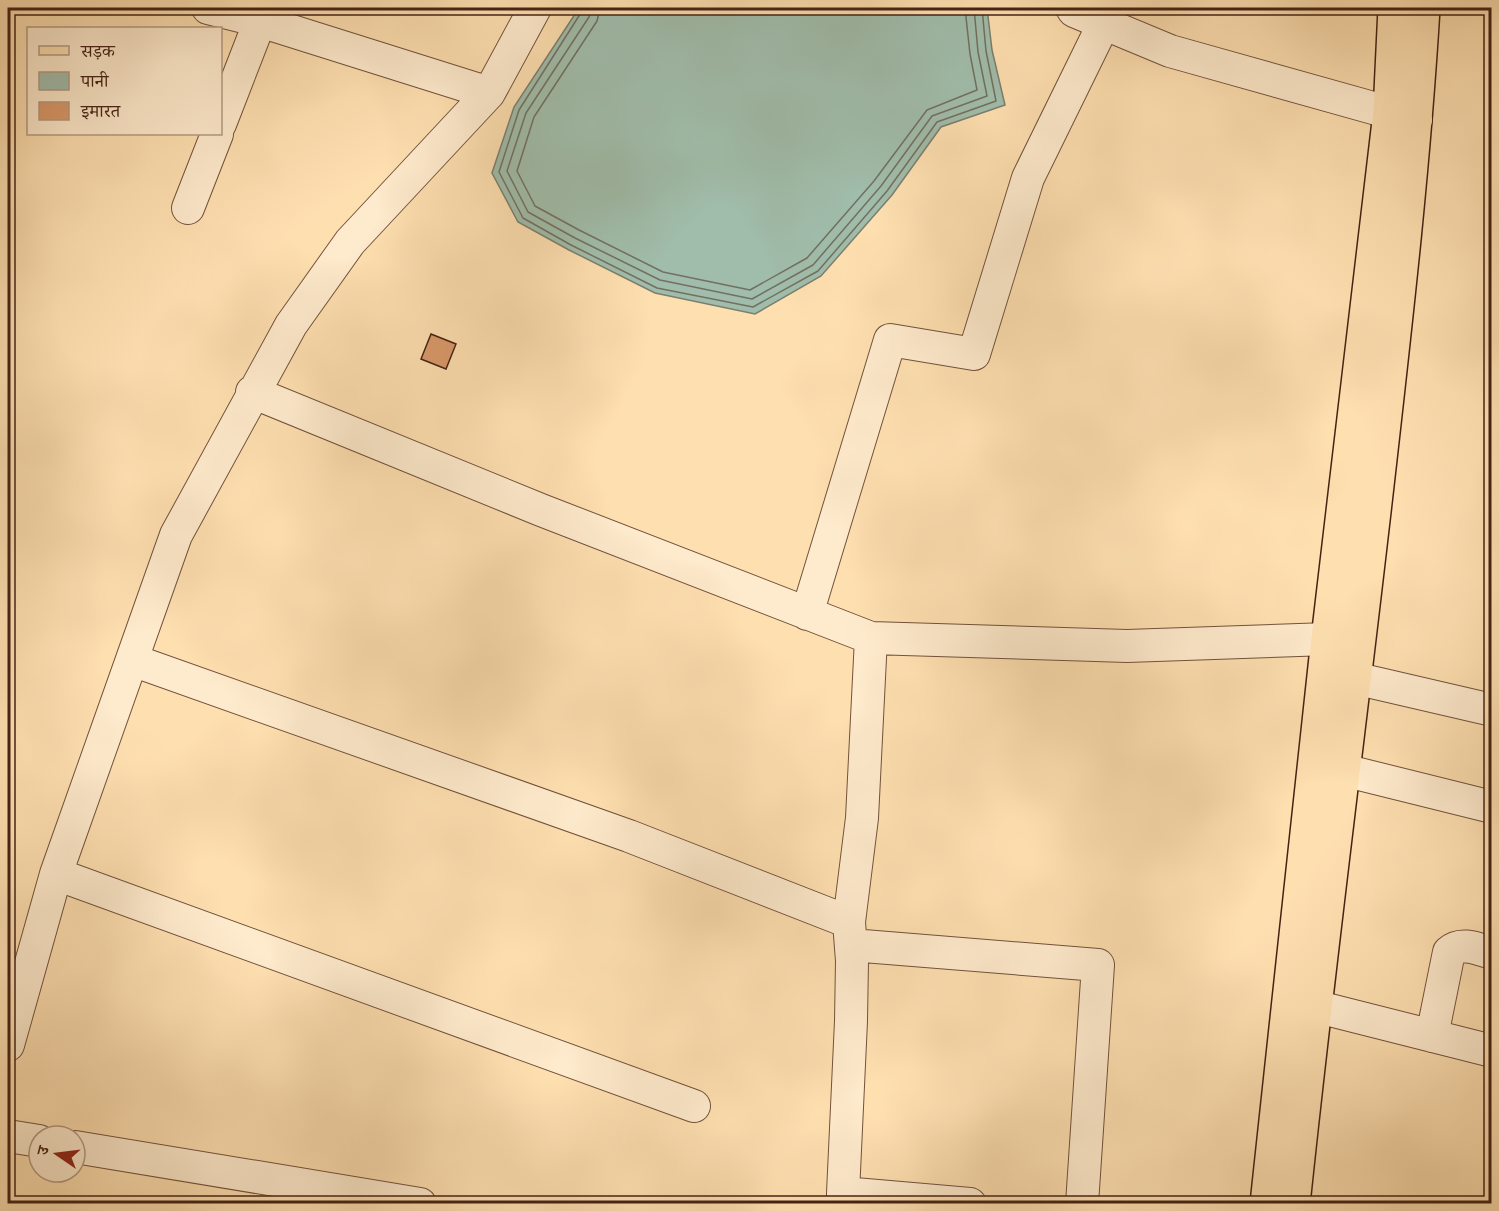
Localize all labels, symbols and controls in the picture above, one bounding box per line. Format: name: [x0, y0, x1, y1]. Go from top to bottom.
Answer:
legend: [27, 27, 222, 135]
text: सड़क: [80, 39, 116, 63]
text: पानी: [80, 69, 110, 93]
text: इमारत: [80, 99, 121, 123]
north arrow: [27, 1124, 87, 1184]
text: उ: [32, 1142, 56, 1158]

